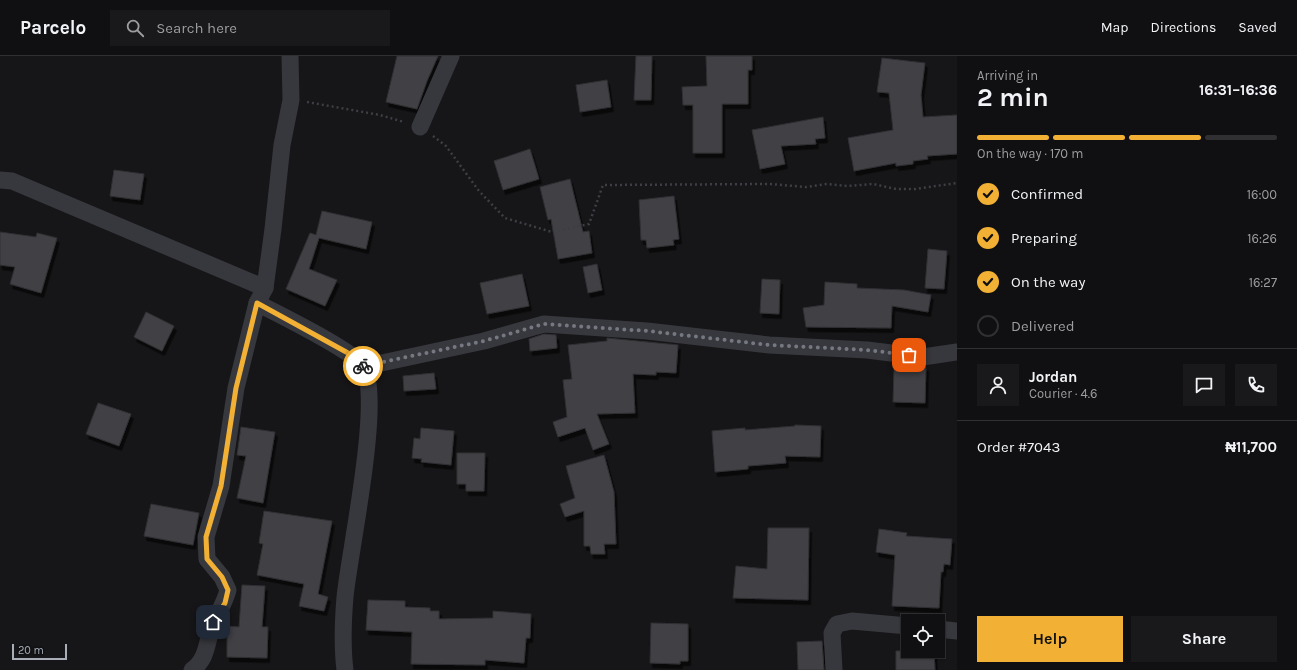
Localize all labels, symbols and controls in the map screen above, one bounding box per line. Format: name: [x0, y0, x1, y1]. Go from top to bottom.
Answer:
search box: [110, 10, 390, 46]
text: Parcelo: [20, 17, 86, 39]
icon: search: [124, 17, 146, 39]
text: Search here: [156, 19, 237, 37]
text: Map: [1101, 19, 1129, 36]
text: Directions: [1151, 19, 1216, 36]
text: Saved: [1238, 19, 1277, 36]
text: Arriving in: [977, 68, 1038, 83]
text: 16:31–16:36: [1199, 81, 1277, 99]
text: 2 min: [977, 82, 1049, 113]
text: On the way · 170 m: [977, 146, 1083, 161]
icon: check: [977, 183, 999, 205]
text: Confirmed: [1011, 185, 1083, 203]
text: 16:00: [1247, 187, 1277, 202]
icon: check: [977, 227, 999, 249]
text: Preparing: [1011, 229, 1077, 247]
text: 16:26: [1247, 231, 1277, 246]
icon: check: [977, 271, 999, 293]
text: On the way: [1011, 273, 1085, 291]
text: 16:27: [1249, 275, 1277, 290]
text: Delivered: [1011, 317, 1075, 335]
pin: [892, 338, 926, 372]
icon: bag: [898, 344, 920, 366]
courier: [343, 346, 383, 386]
icon: bike: [352, 355, 374, 377]
button: person: [977, 364, 1019, 406]
button: chat: [1183, 364, 1225, 406]
button: phone: [1235, 364, 1277, 406]
text: Jordan: [1029, 368, 1077, 386]
text: Courier · 4.6: [1029, 386, 1097, 401]
text: Order #7043: [977, 438, 1060, 456]
text: ₦11,700: [1225, 438, 1277, 456]
pin: [196, 605, 230, 639]
icon: home: [202, 611, 224, 633]
map controls: [901, 614, 945, 658]
button: locate: [901, 614, 945, 658]
button: Help: [977, 616, 1123, 662]
button: Share: [1131, 616, 1277, 662]
scale bar: [12, 642, 67, 661]
text: 20 m: [18, 644, 44, 657]

